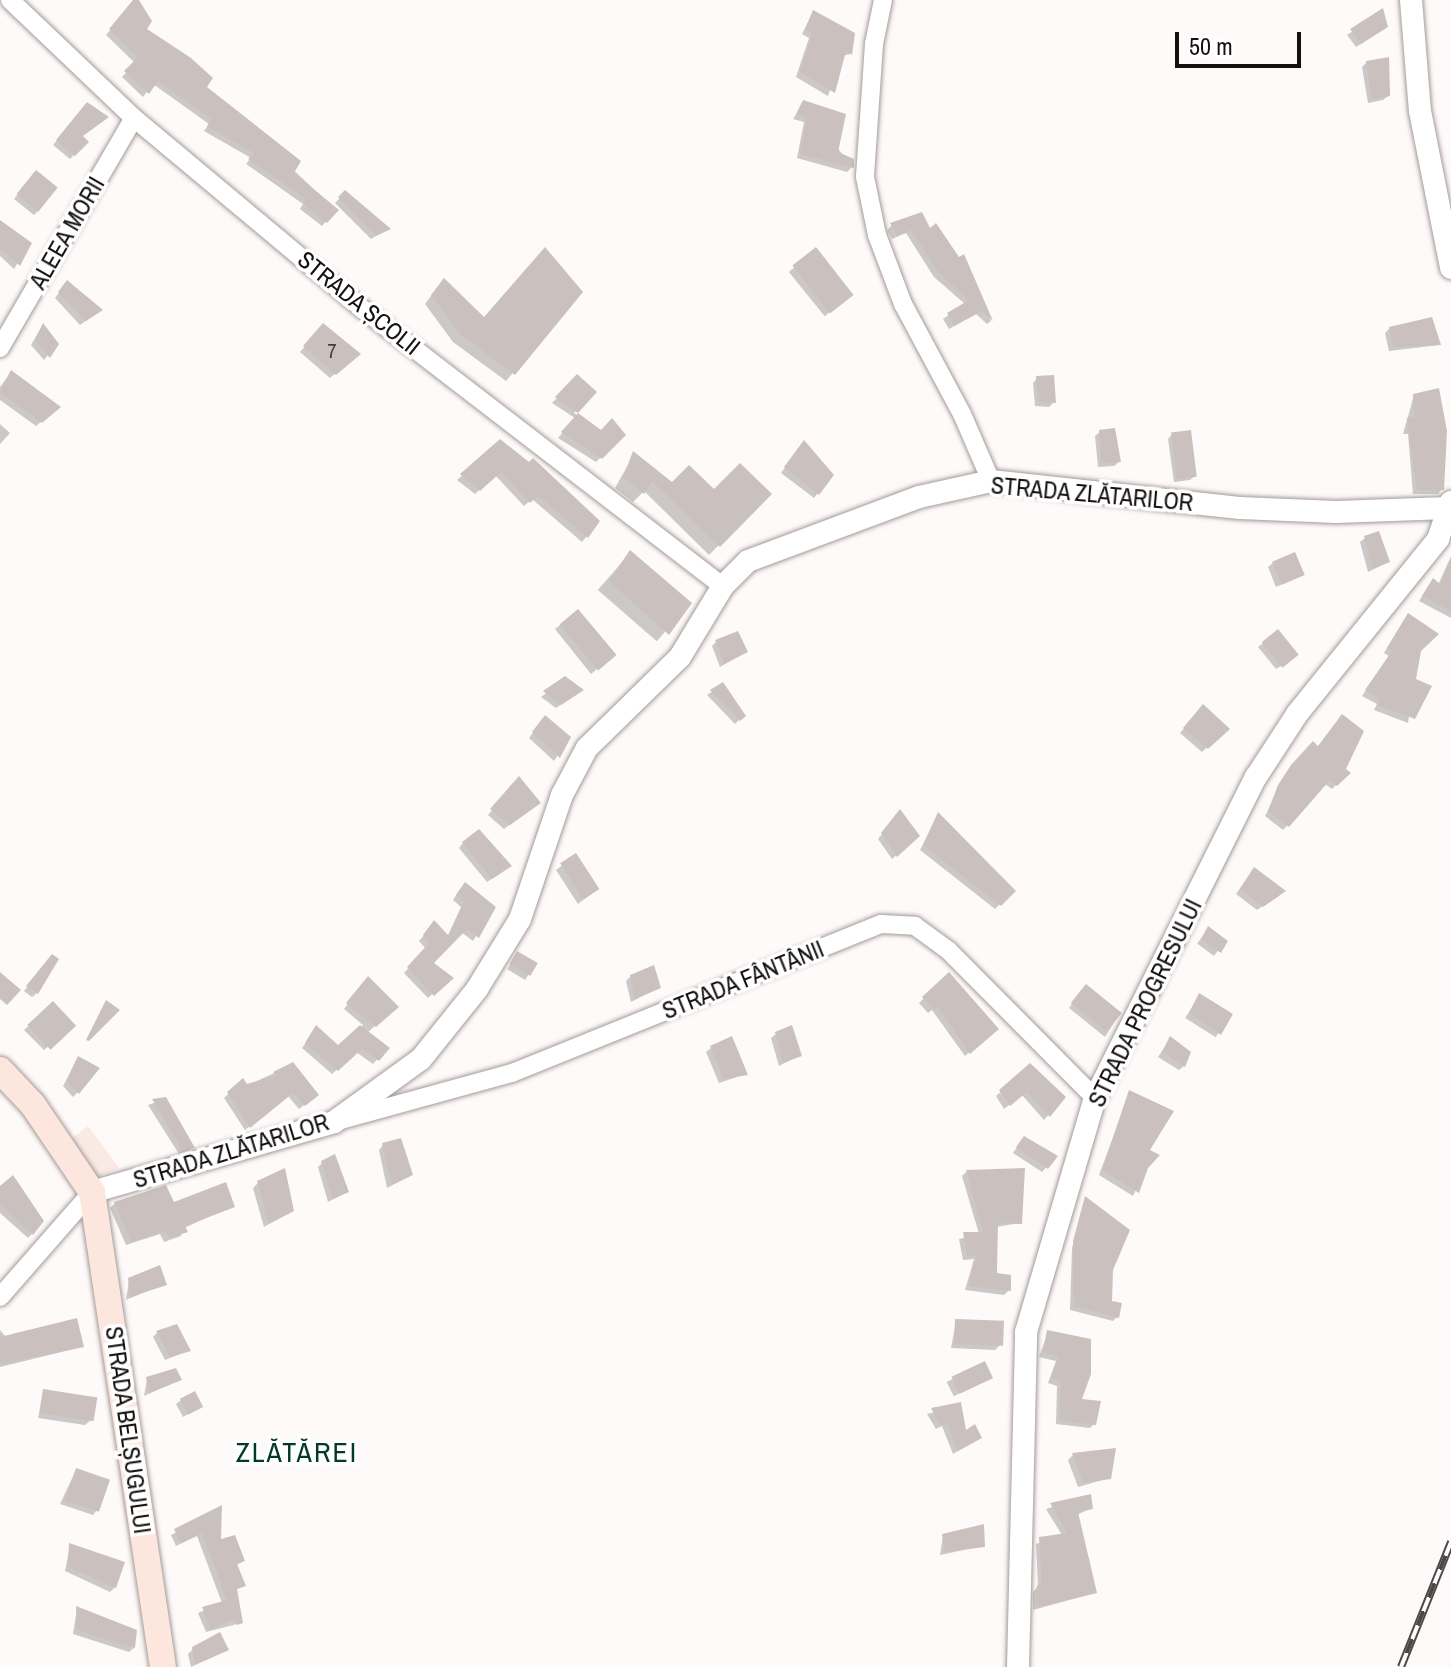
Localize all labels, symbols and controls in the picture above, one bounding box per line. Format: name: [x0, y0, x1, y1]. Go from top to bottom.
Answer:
scale bar: [1179, 16, 1305, 66]
text: 50 m: [1189, 30, 1233, 62]
street label: ALEEA MORII: [23, 171, 111, 295]
street label: STRADA ȘCOLII: [292, 245, 426, 361]
house number: 7: [327, 338, 337, 362]
street label: STRADA ZLĂTARILOR: [989, 471, 1195, 517]
street label: STRADA PROGRESULUI: [1082, 894, 1208, 1112]
street label: STRADA FÂNTÂNII: [658, 934, 828, 1026]
street label: STRADA ZLĂTARILOR: [129, 1107, 333, 1195]
street label: STRADA BELȘUGULUI: [99, 1324, 157, 1536]
district label: ZLĂTĂREI: [236, 1435, 358, 1469]

